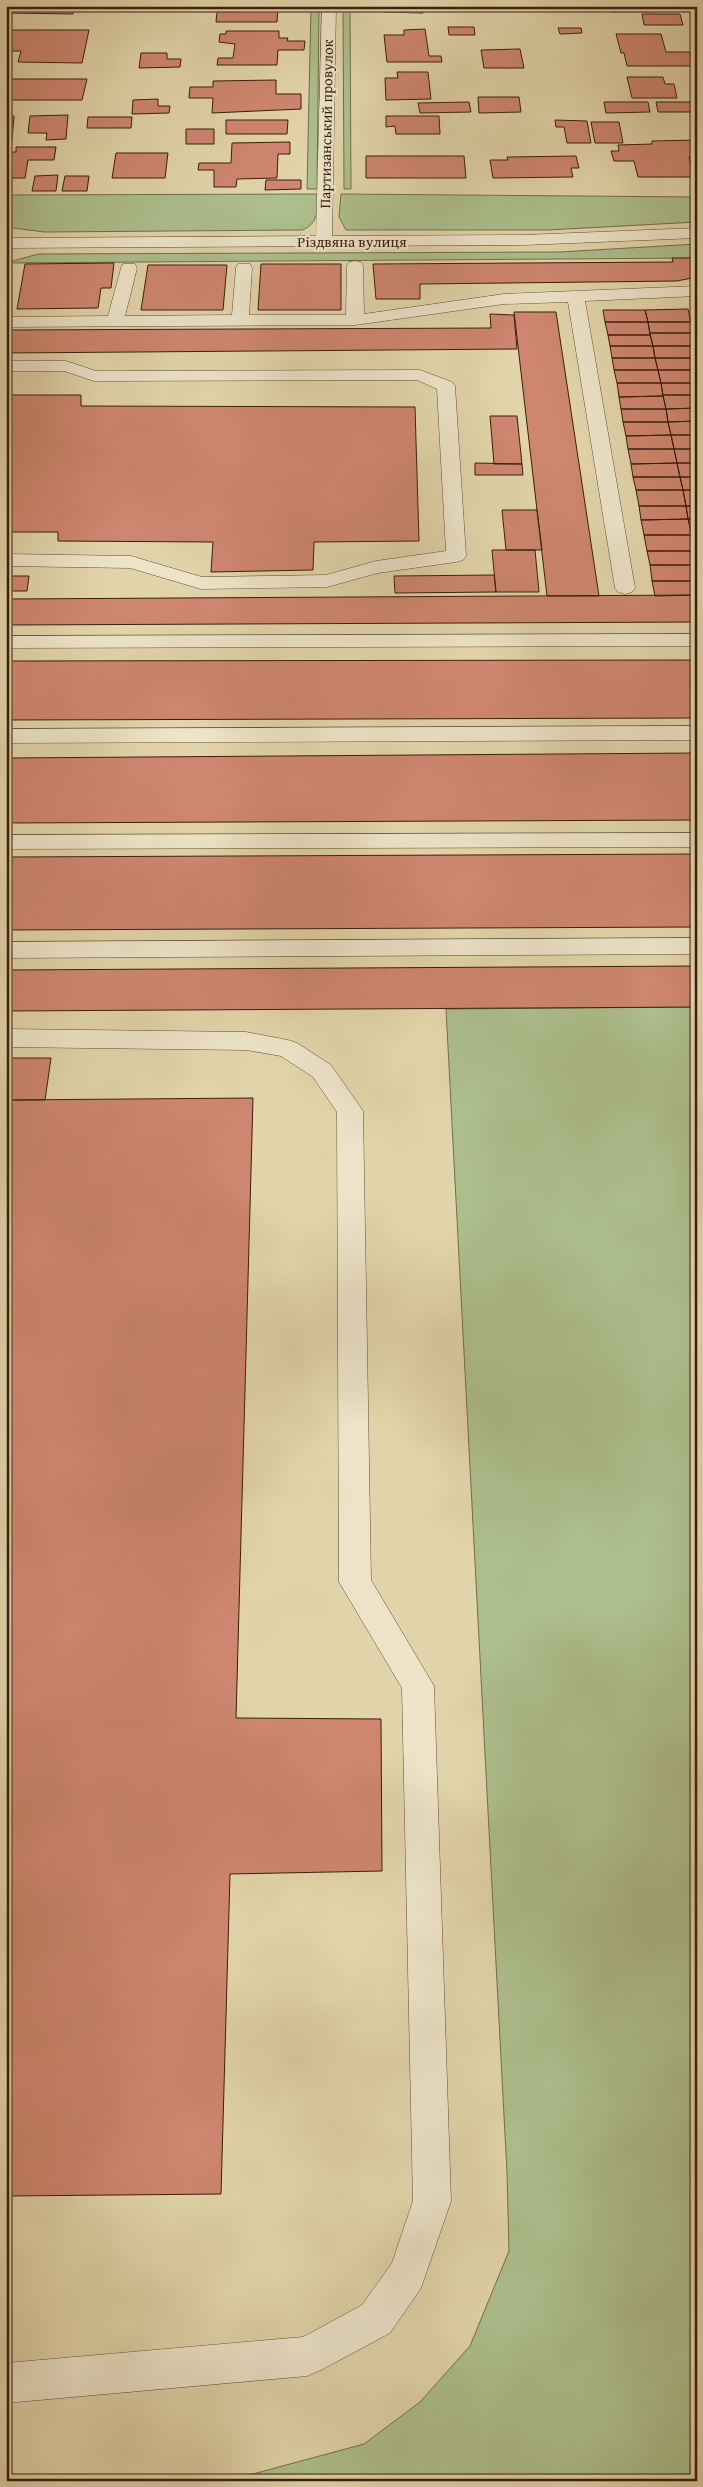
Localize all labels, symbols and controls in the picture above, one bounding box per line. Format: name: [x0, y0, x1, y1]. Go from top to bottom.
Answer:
street label: Партизанський провулок: [314, 39, 338, 209]
street label: Різдвяна вулиця: [297, 231, 407, 252]

